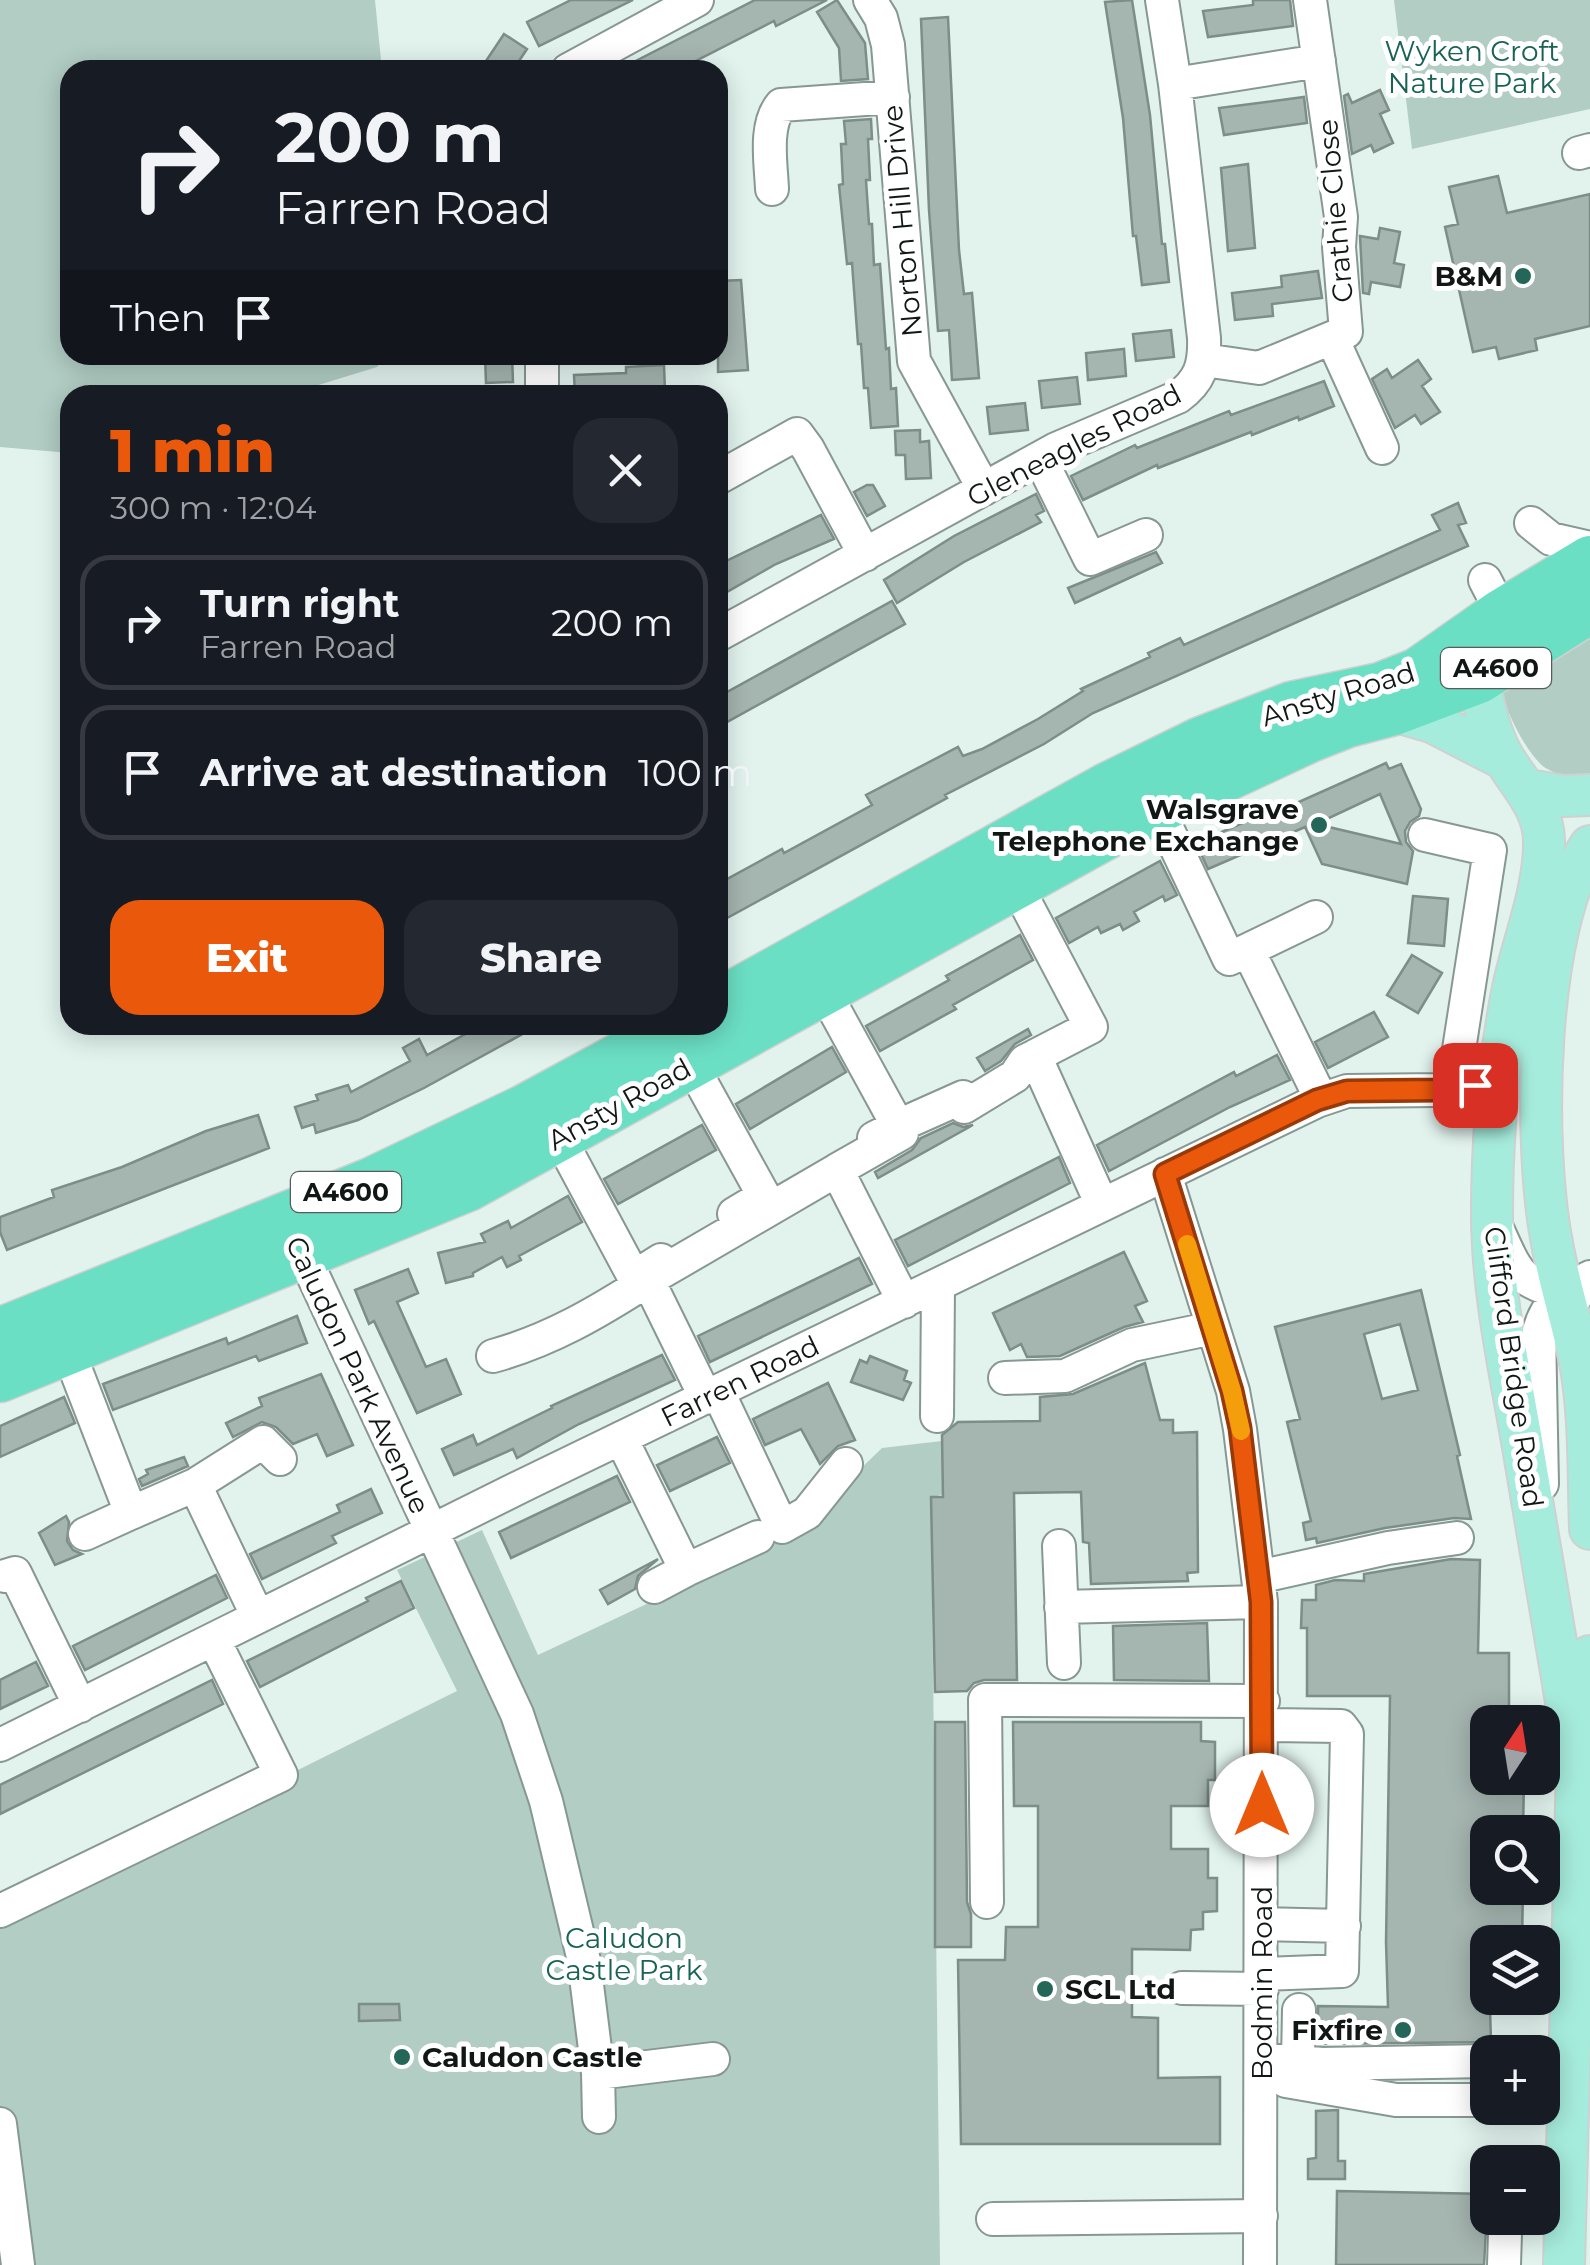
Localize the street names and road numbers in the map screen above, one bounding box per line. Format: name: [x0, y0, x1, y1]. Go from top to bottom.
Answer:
street label: Norton Hill Drive: [875, 104, 929, 338]
street label: Crathie Close: [1310, 118, 1360, 304]
street label: Gleneagles Road: [961, 376, 1187, 514]
road number: A4600: [1441, 648, 1551, 688]
street label: Ansty Road: [1257, 655, 1419, 733]
street label: Ansty Road: [541, 1051, 697, 1157]
road number: A4600: [291, 1172, 401, 1212]
street label: Clifford Bridge Road: [1477, 1224, 1551, 1510]
street label: Caludon Park Avenue: [279, 1231, 437, 1519]
street label: Farren Road: [655, 1328, 825, 1434]
street label: Bodmin Road: [1245, 1886, 1279, 2080]

